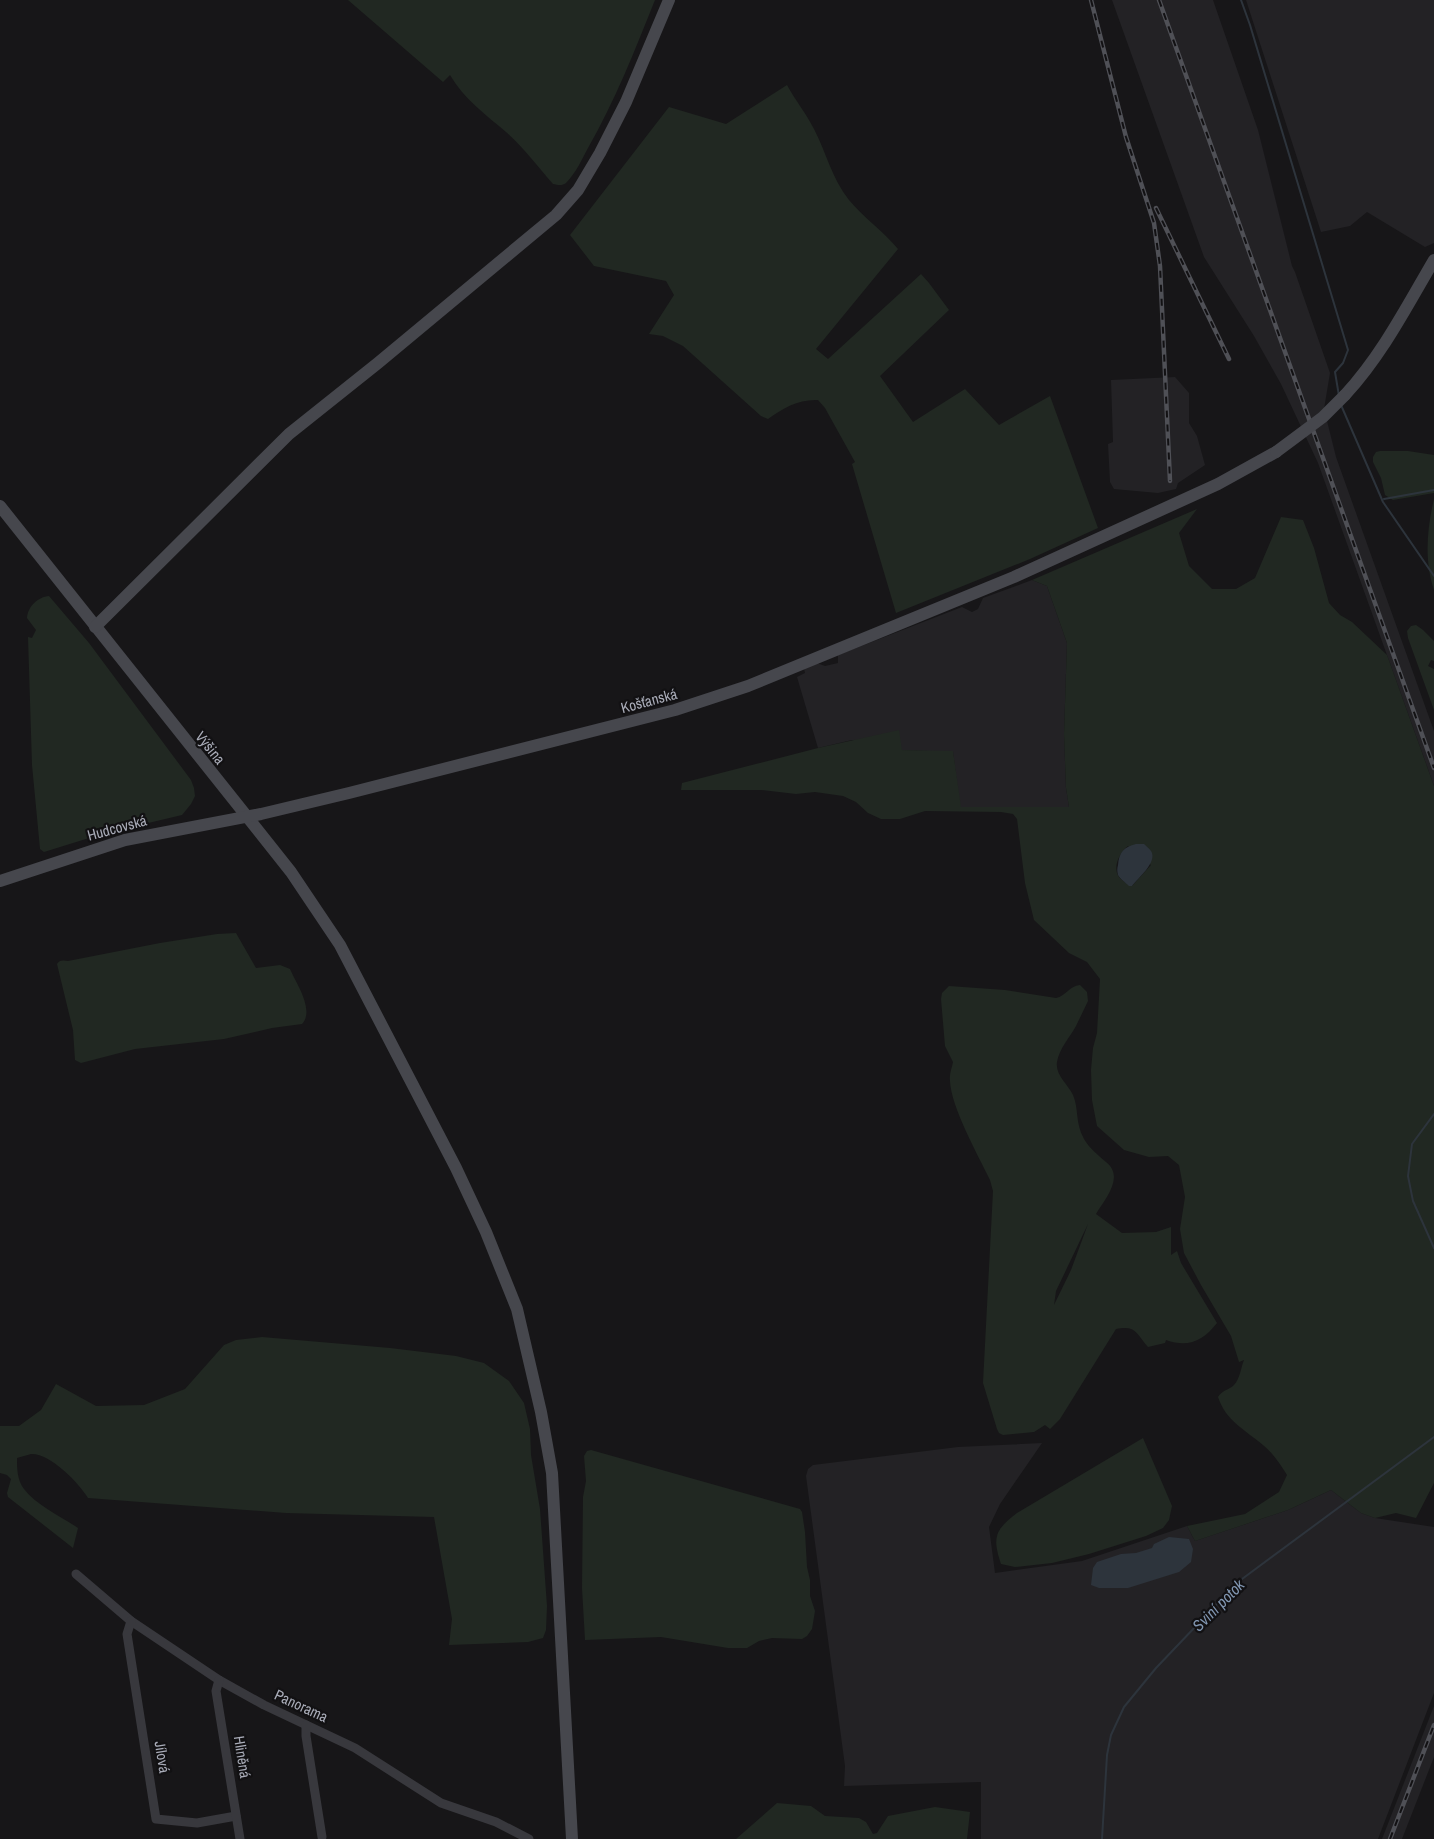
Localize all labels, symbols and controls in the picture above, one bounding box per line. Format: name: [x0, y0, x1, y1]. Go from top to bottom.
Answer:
street label: Košťanská: [618, 683, 679, 718]
street label: Výšina: [191, 727, 230, 769]
street label: Hudcovská: [85, 809, 149, 846]
water label: Sviní potok: [1187, 1574, 1249, 1636]
street label: Panorama: [271, 1684, 332, 1727]
street label: Hliněná: [229, 1734, 256, 1780]
street label: Jílová: [150, 1739, 175, 1775]

